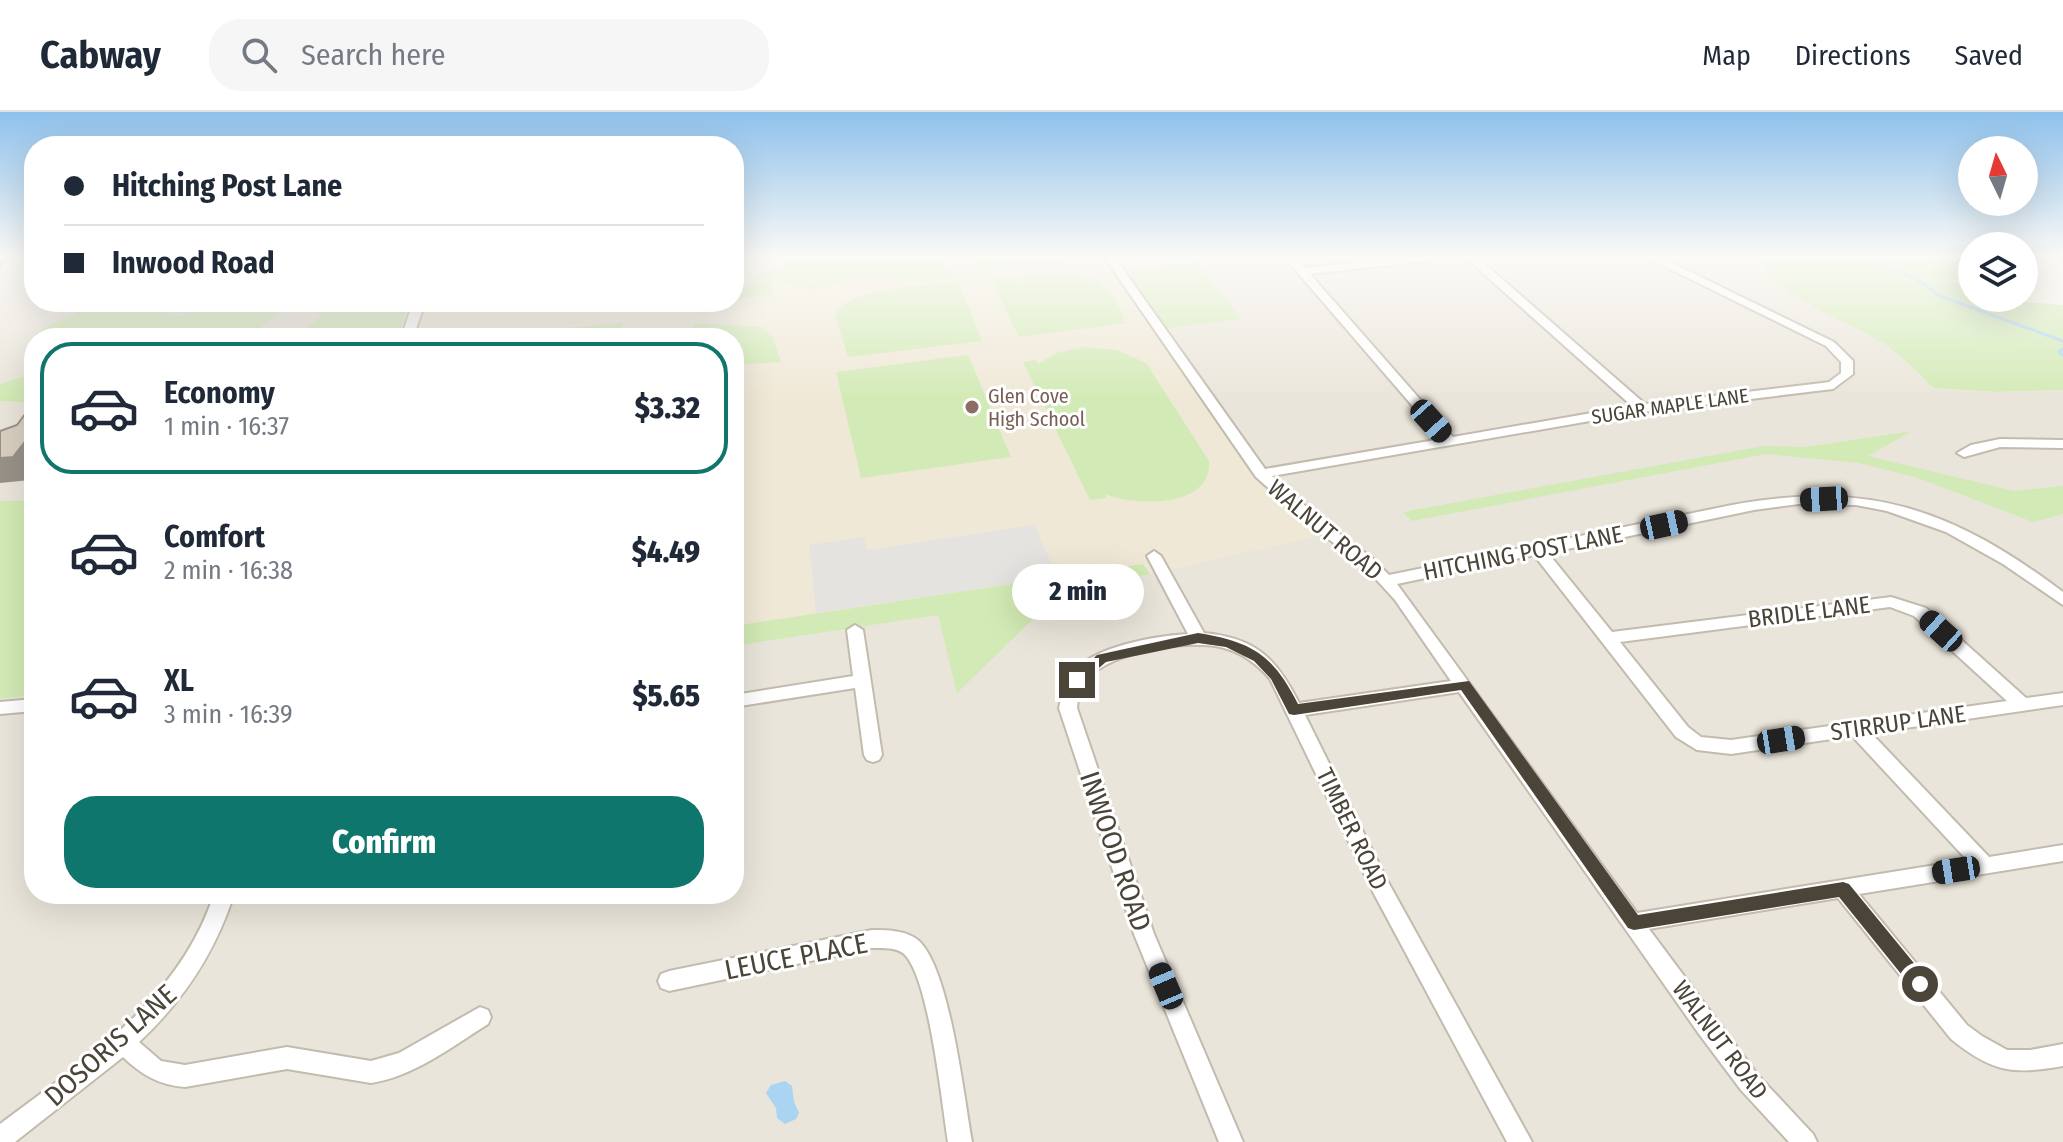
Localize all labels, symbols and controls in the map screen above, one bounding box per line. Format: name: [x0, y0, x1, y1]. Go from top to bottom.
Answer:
search box: [209, 19, 769, 91]
text: Cabway: [40, 32, 161, 78]
icon: search: [237, 33, 281, 77]
text: Search here: [301, 37, 446, 73]
text: Map: [1702, 39, 1751, 72]
text: Directions: [1795, 39, 1911, 72]
text: Saved: [1955, 39, 2023, 72]
north arrow: [1958, 136, 2038, 216]
map controls: [1958, 136, 2038, 312]
text: Hitching Post Lane: [112, 168, 342, 204]
button: layers: [1958, 232, 2038, 312]
text: Inwood Road: [112, 245, 274, 281]
icon: car: [68, 372, 140, 444]
text: Economy: [164, 375, 275, 411]
street label: SUGAR MAPLE LANE: [1590, 383, 1750, 429]
place label: Glen Cove High School: [988, 384, 1085, 431]
text: $3.32: [635, 390, 700, 426]
car: [1406, 395, 1456, 447]
marker: Glen Cove High School: [963, 398, 981, 416]
text: 1 min · 16:37: [164, 411, 289, 442]
street label: WALNUT ROAD: [1262, 474, 1388, 586]
car: [1799, 486, 1849, 512]
car: [1638, 508, 1690, 542]
icon: car: [68, 516, 140, 588]
text: Comfort: [164, 519, 265, 555]
street label: HITCHING POST LANE: [1421, 520, 1625, 586]
text: $4.49: [632, 534, 700, 570]
text: 2 min · 16:38: [164, 555, 293, 586]
callout: 2 min: [1011, 564, 1143, 620]
text: 2 min: [1049, 576, 1107, 607]
street label: BRIDLE LANE: [1746, 591, 1872, 633]
car: [1915, 606, 1967, 656]
icon: car: [68, 660, 140, 732]
route end: [1059, 662, 1095, 698]
text: XL: [164, 663, 194, 699]
text: $5.65: [632, 678, 700, 714]
text: 3 min · 16:39: [164, 699, 293, 730]
street label: STIRRUP LANE: [1829, 700, 1967, 746]
car: [1755, 724, 1807, 756]
street label: TIMBER ROAD: [1311, 764, 1393, 894]
street label: INWOOD ROAD: [1073, 767, 1158, 935]
button: Confirm: [64, 796, 704, 888]
car: [1930, 854, 1982, 886]
street label: LEUCE PLACE: [722, 926, 870, 987]
car: [1146, 959, 1186, 1013]
route start: [1902, 966, 1938, 1002]
street label: WALNUT ROAD: [1666, 975, 1774, 1105]
street label: DOSORIS LANE: [38, 978, 183, 1113]

